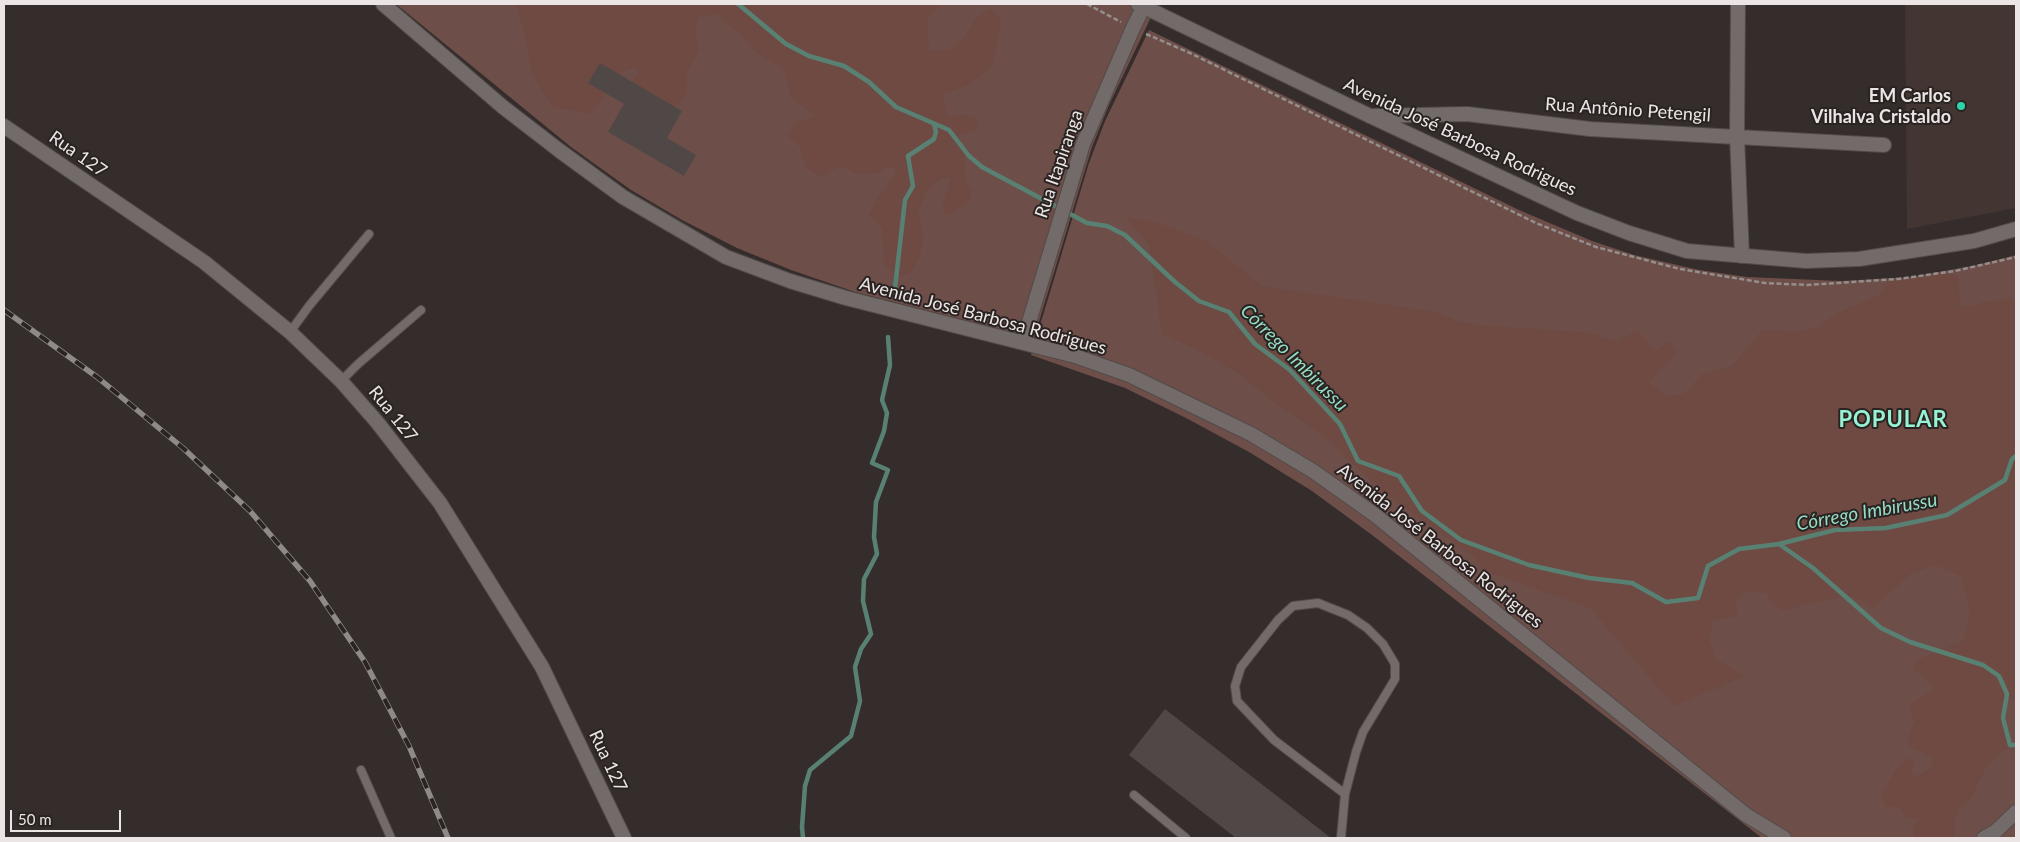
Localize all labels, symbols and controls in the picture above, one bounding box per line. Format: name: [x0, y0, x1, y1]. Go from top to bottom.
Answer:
street label: Avenida José Barbosa Rodrigues: [1340, 73, 1580, 201]
place label: EM Carlos Vilhalva Cristaldo: [1811, 85, 1951, 128]
street label: Rua Antônio Petengil: [1544, 93, 1712, 127]
marker: EM Carlos Vilhalva Cristaldo: [1955, 100, 1967, 112]
street label: Rua Itapiranga: [1030, 107, 1088, 221]
street label: Rua 127: [45, 126, 111, 182]
street label: Avenida José Barbosa Rodrigues: [857, 273, 1109, 359]
water label: Córrego Imbirussu: [1236, 300, 1352, 416]
street label: Rua 127: [364, 382, 422, 446]
district label: POPULAR: [1838, 407, 1948, 433]
street label: Avenida José Barbosa Rodrigues: [1333, 459, 1547, 633]
water label: Córrego Imbirussu: [1795, 488, 1939, 536]
street label: Rua 127: [584, 727, 632, 795]
scale bar: [12, 800, 124, 832]
text: 50 m: [18, 810, 52, 828]

